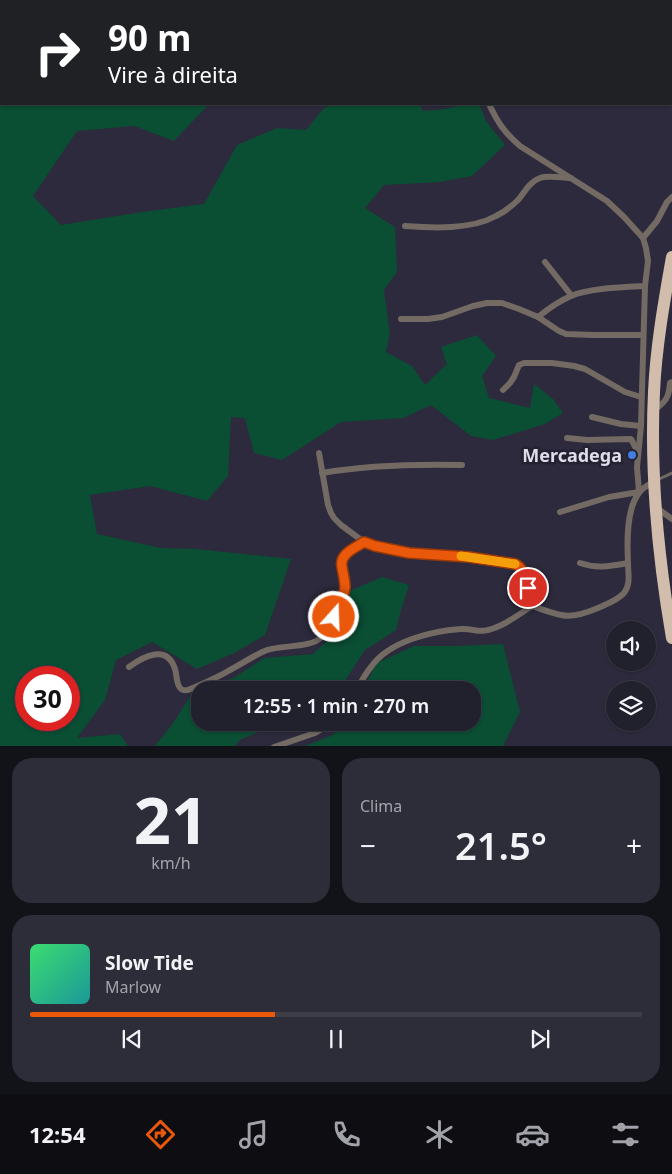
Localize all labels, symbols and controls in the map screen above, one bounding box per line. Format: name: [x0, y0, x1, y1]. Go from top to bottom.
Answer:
text: 90 m: [108, 14, 191, 61]
icon: right: [25, 20, 90, 85]
text: Vire à direita: [108, 59, 238, 89]
place label: Mercadega: [522, 443, 622, 467]
marker: Mercadega: [626, 449, 638, 461]
pin: [507, 567, 549, 609]
icon: arrive: [514, 574, 542, 602]
position arrow: [307, 590, 359, 642]
map controls: [606, 621, 656, 731]
button: sound: [606, 621, 656, 671]
speed limit sign: 30: [15, 666, 80, 731]
button: layers: [606, 681, 656, 731]
text: 12:55 · 1 min · 270 m: [243, 693, 429, 719]
text: 21: [134, 775, 208, 863]
text: Clima: [360, 795, 402, 817]
text: 21.5°: [455, 819, 547, 871]
text: −: [360, 826, 376, 864]
text: +: [626, 826, 642, 864]
text: km/h: [151, 852, 191, 874]
text: Slow Tide: [105, 950, 194, 976]
text: Marlow: [105, 976, 161, 998]
icon: previous: [118, 1025, 146, 1053]
icon: pause: [322, 1025, 350, 1053]
icon: next: [526, 1025, 554, 1053]
icon: directions: [143, 1117, 178, 1152]
icon: music: [236, 1117, 271, 1152]
icon: phone: [329, 1117, 364, 1152]
icon: climate: [422, 1117, 457, 1152]
icon: car: [515, 1117, 550, 1152]
icon: filters: [608, 1117, 643, 1152]
text: 12:54: [29, 1119, 85, 1149]

